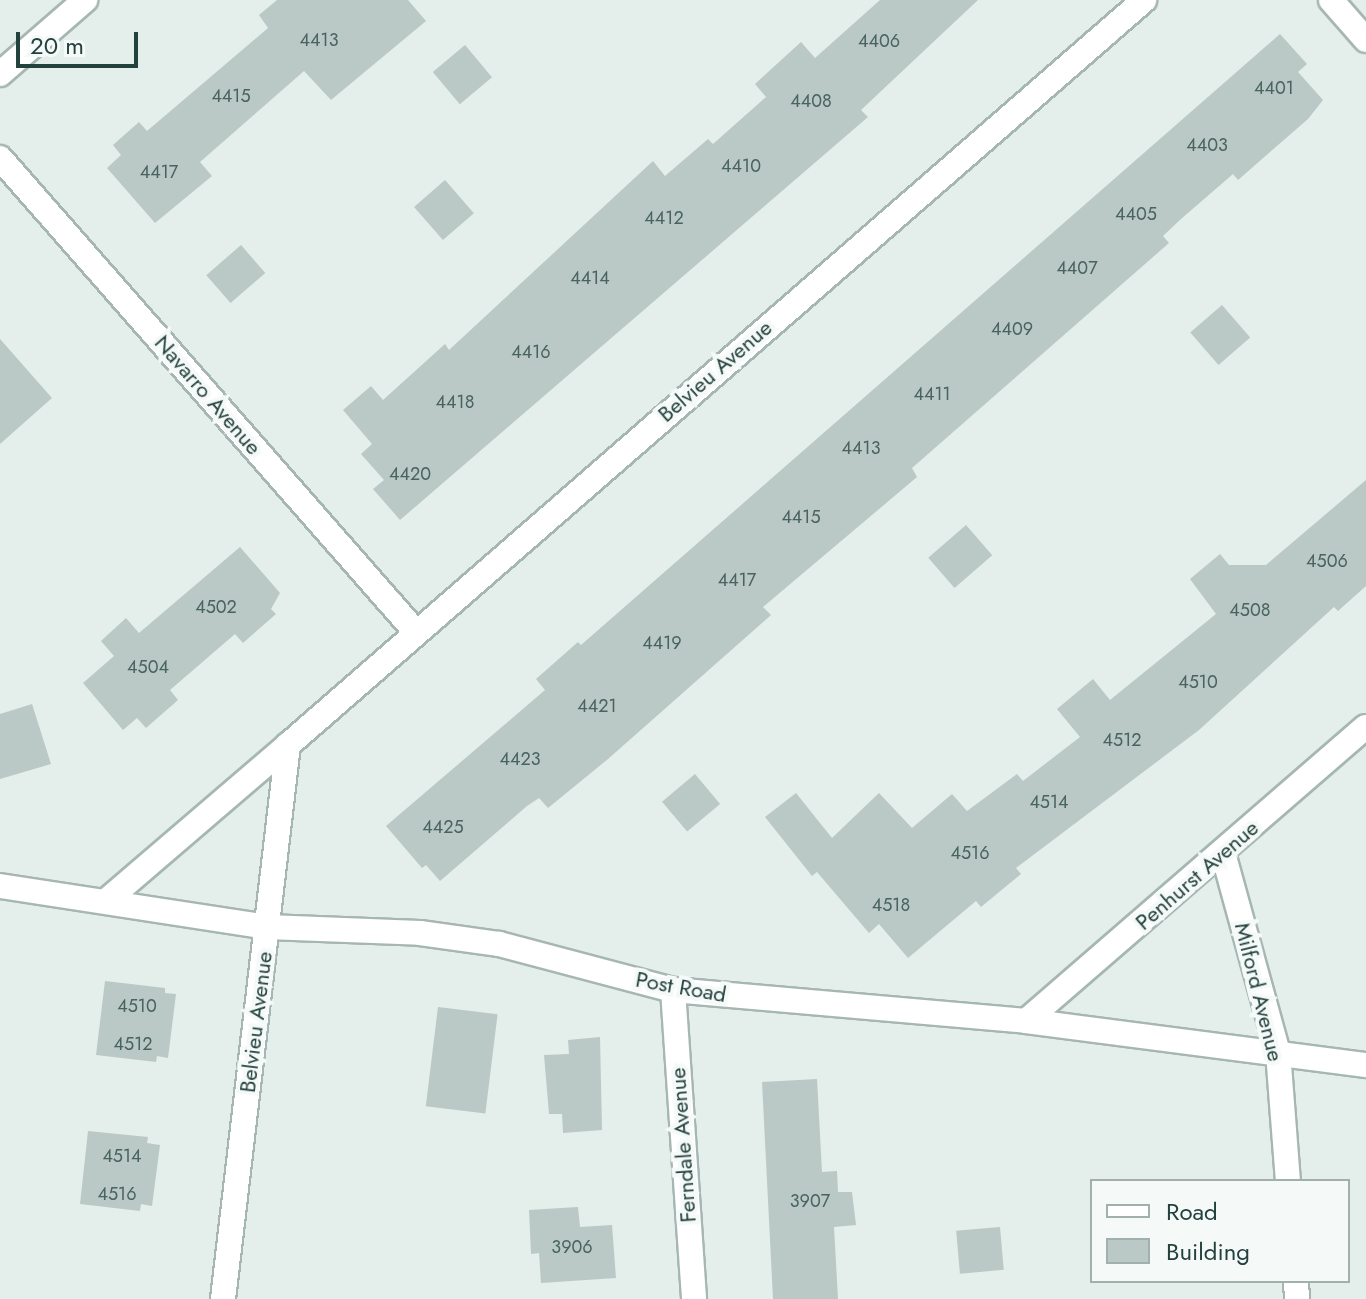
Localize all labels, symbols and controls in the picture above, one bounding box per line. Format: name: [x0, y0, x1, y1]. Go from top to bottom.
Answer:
scale bar: [20, 16, 142, 66]
text: 20 m: [30, 28, 84, 63]
house number: 4413: [300, 29, 338, 51]
house number: 4406: [858, 30, 900, 52]
house number: 4401: [1254, 77, 1294, 99]
house number: 4415: [211, 85, 251, 107]
house number: 4408: [790, 90, 832, 112]
house number: 4403: [1186, 134, 1228, 156]
house number: 4410: [721, 155, 761, 177]
house number: 4417: [140, 161, 178, 183]
house number: 4405: [1115, 203, 1157, 225]
house number: 4412: [644, 207, 684, 229]
house number: 4407: [1056, 257, 1098, 279]
house number: 4414: [570, 267, 610, 289]
street label: Belvieu Avenue: [653, 314, 777, 428]
house number: 4409: [991, 318, 1033, 340]
street label: Navarro Avenue: [149, 330, 267, 460]
house number: 4416: [511, 341, 551, 363]
house number: 4411: [913, 383, 951, 405]
house number: 4418: [436, 391, 474, 413]
house number: 4413: [842, 437, 880, 459]
house number: 4420: [389, 463, 431, 485]
house number: 4415: [781, 506, 821, 528]
house number: 4506: [1306, 550, 1348, 572]
house number: 4417: [718, 569, 756, 591]
house number: 4502: [195, 596, 237, 618]
house number: 4508: [1229, 599, 1271, 621]
house number: 4419: [642, 632, 682, 654]
house number: 4504: [127, 656, 169, 678]
house number: 4510: [1178, 671, 1218, 693]
house number: 4421: [577, 695, 617, 717]
house number: 4512: [1103, 729, 1141, 751]
house number: 4423: [499, 748, 541, 770]
house number: 4514: [1029, 791, 1069, 813]
street label: Penhurst Avenue: [1130, 814, 1264, 936]
house number: 4425: [422, 816, 464, 838]
house number: 4516: [950, 842, 990, 864]
house number: 4518: [872, 894, 910, 916]
street label: Milford Avenue: [1229, 920, 1289, 1064]
street label: Belvieu Avenue: [234, 950, 278, 1094]
street label: Post Road: [634, 966, 728, 1008]
house number: 4510: [117, 995, 157, 1017]
house number: 4512: [114, 1033, 152, 1055]
street label: Ferndale Avenue: [664, 1067, 702, 1223]
house number: 4514: [102, 1145, 142, 1167]
legend: [1090, 1179, 1350, 1283]
house number: 4516: [97, 1183, 137, 1205]
house number: 3907: [790, 1190, 830, 1212]
text: Road: [1166, 1194, 1218, 1229]
text: Building: [1166, 1234, 1250, 1269]
house number: 3906: [551, 1236, 593, 1258]

